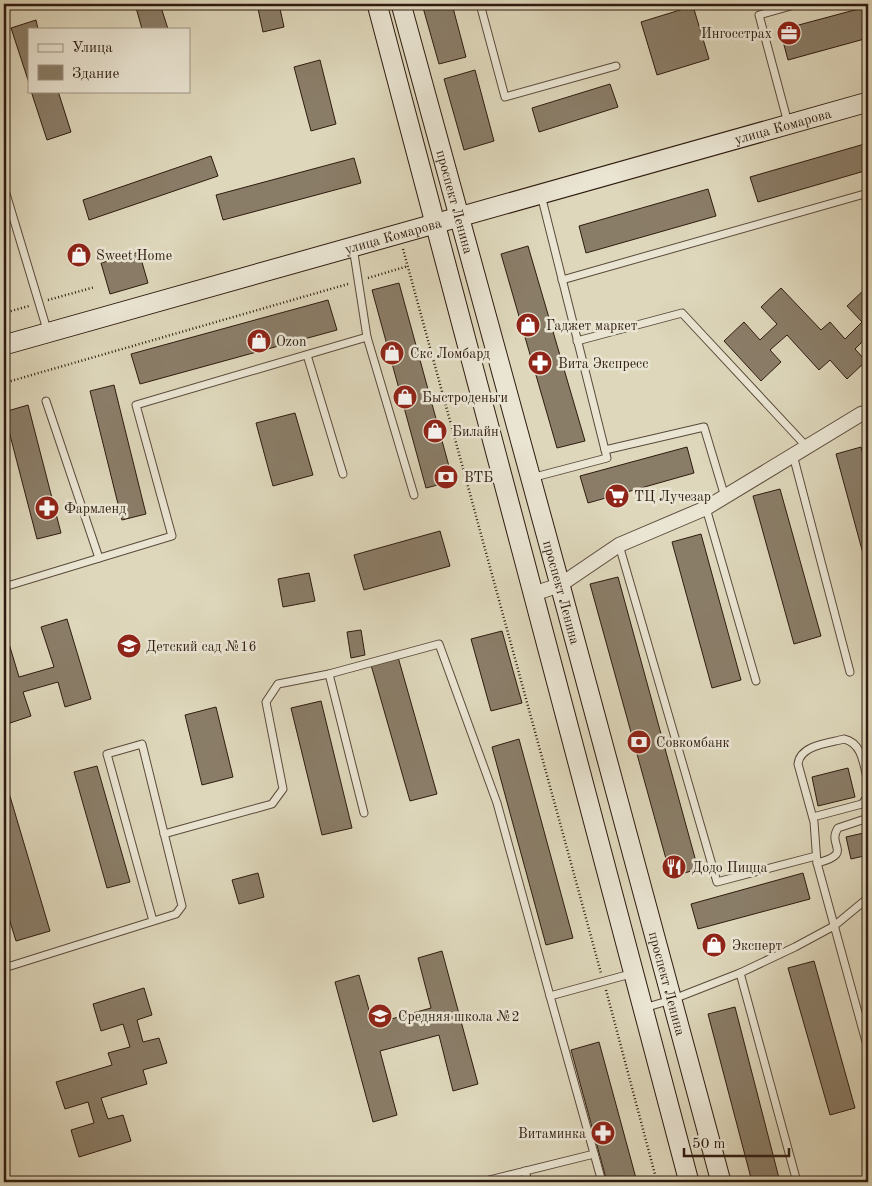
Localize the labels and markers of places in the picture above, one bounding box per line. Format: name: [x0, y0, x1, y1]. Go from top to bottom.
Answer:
office icon: Ингосстрах: [776, 20, 802, 46]
place label: Ингосстрах: [701, 27, 772, 41]
shop icon: Sweet Home: [66, 242, 92, 268]
place label: Sweet Home: [96, 249, 172, 263]
shop icon: Гаджет маркет: [515, 312, 541, 338]
place label: Гаджет маркет: [546, 319, 638, 333]
shop icon: Ozon: [246, 328, 272, 354]
place label: Ozon: [276, 335, 307, 349]
shop icon: Скс Ломбард: [379, 340, 405, 366]
place label: Скс Ломбард: [410, 347, 490, 361]
pharmacy icon: Вита Экспресс: [527, 350, 553, 376]
place label: Вита Экспресс: [558, 357, 648, 371]
shop icon: Быстроденьги: [392, 384, 418, 410]
place label: Быстроденьги: [422, 391, 508, 405]
shop icon: Билайн: [422, 418, 448, 444]
place label: Билайн: [452, 425, 499, 439]
bank icon: ВТБ: [433, 464, 459, 490]
place label: ВТБ: [464, 471, 493, 485]
supermarket icon: ТЦ Лучезар: [604, 483, 630, 509]
place label: ТЦ Лучезар: [634, 490, 711, 504]
pharmacy icon: Фармленд: [34, 495, 60, 521]
place label: Фармленд: [64, 502, 126, 516]
school or university icon: Детский сад №16: [116, 633, 142, 659]
place label: Детский сад №16: [146, 640, 257, 654]
bank icon: Совкомбанк: [626, 729, 652, 755]
place label: Совкомбанк: [656, 736, 730, 750]
restaurant icon: Додо Пицца: [661, 854, 687, 880]
place label: Додо Пицца: [692, 861, 768, 875]
shop icon: Эксперт: [701, 932, 727, 958]
place label: Эксперт: [732, 939, 782, 953]
school or university icon: Средняя школа №2: [367, 1003, 393, 1029]
place label: Средняя школа №2: [398, 1010, 520, 1024]
pharmacy icon: Витаминка: [590, 1120, 616, 1146]
place label: Витаминка: [518, 1127, 586, 1141]

